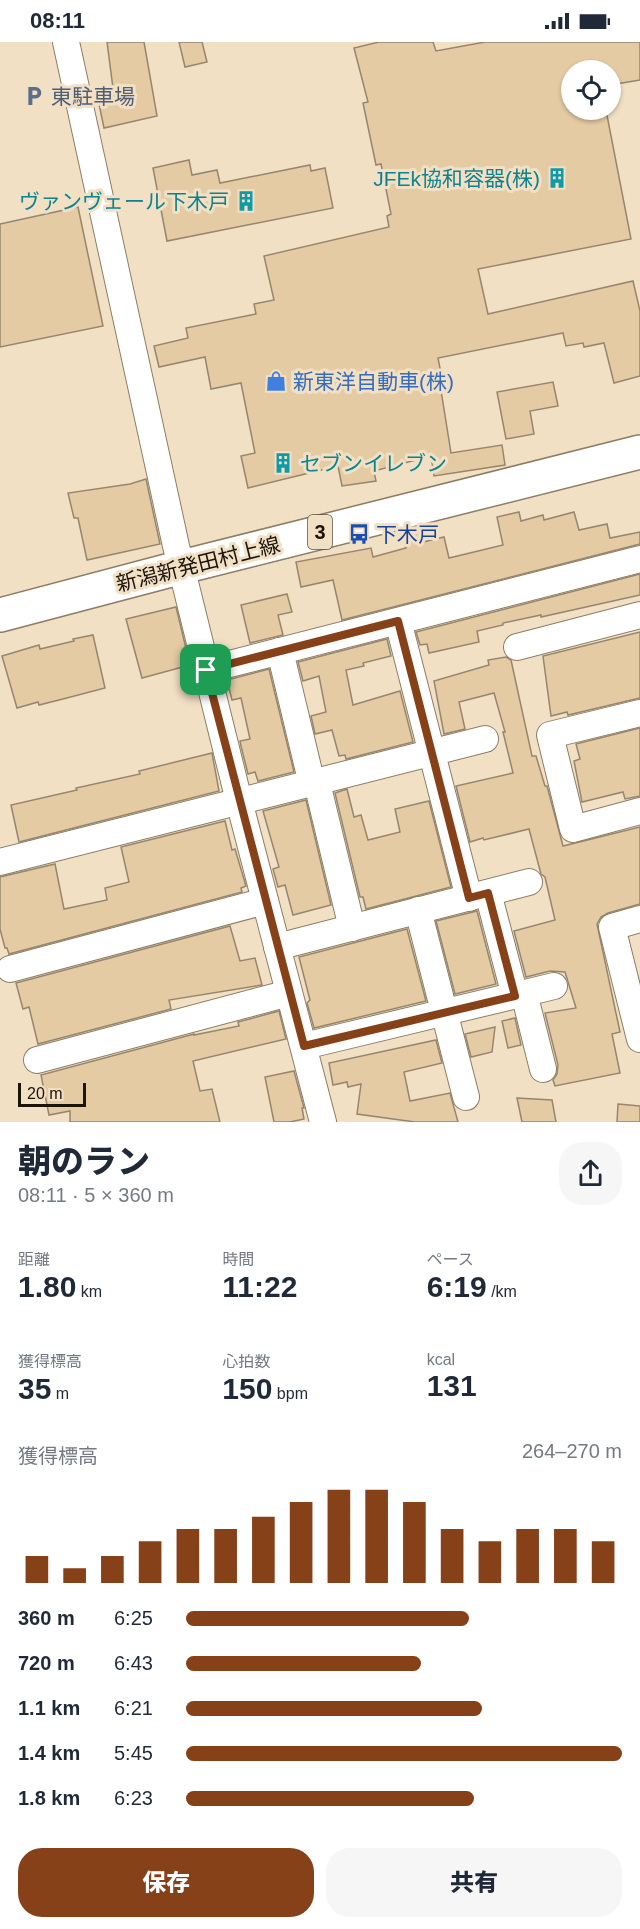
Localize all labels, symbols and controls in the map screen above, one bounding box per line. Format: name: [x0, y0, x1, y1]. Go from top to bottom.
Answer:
text: 08:11: [30, 8, 85, 33]
map controls: [561, 60, 621, 120]
button: locate: [561, 60, 621, 120]
parking icon: 東駐車場: [22, 84, 46, 108]
place label: 東駐車場: [51, 85, 135, 108]
building icon: JFEk協和容器(株): [545, 166, 569, 190]
place label: JFEk協和容器(株): [373, 167, 540, 190]
building icon: ヴァンヴェール下木戸: [234, 189, 258, 213]
place label: ヴァンヴェール下木戸: [19, 190, 229, 213]
shop icon: 新東洋自動車(株): [264, 369, 288, 393]
place label: 新東洋自動車(株): [293, 370, 454, 393]
building icon: セブンイレブン: [271, 451, 295, 475]
place label: セブンイレブン: [300, 452, 447, 475]
road number: 3: [308, 515, 332, 549]
bus stop icon: 下木戸: [347, 522, 371, 546]
place label: 下木戸: [376, 523, 439, 546]
street label: 新潟新発田村上線: [114, 533, 282, 595]
pin: [180, 644, 231, 695]
icon: arrive: [189, 653, 222, 686]
scale bar: [18, 1080, 86, 1108]
text: 20 m: [27, 1085, 63, 1102]
button: share: [559, 1142, 622, 1205]
text: 朝のラン: [18, 1143, 150, 1180]
text: 08:11 · 5 × 360 m: [18, 1184, 174, 1206]
text: 距離: [18, 1251, 50, 1268]
text: 時間: [222, 1251, 254, 1268]
text: ペース: [427, 1251, 474, 1268]
text: 1.80: [18, 1270, 76, 1303]
text: 11:22: [222, 1270, 297, 1303]
text: 6:19: [427, 1270, 487, 1303]
text: km: [76, 1283, 102, 1300]
text: /km: [487, 1283, 517, 1300]
text: kcal: [427, 1351, 455, 1368]
text: 獲得標高: [18, 1353, 82, 1370]
text: 心拍数: [222, 1353, 270, 1370]
text: 131: [427, 1369, 477, 1402]
text: 35: [18, 1372, 51, 1405]
text: 150: [222, 1372, 272, 1405]
text: m: [51, 1385, 69, 1402]
text: bpm: [272, 1385, 308, 1402]
text: 264–270 m: [522, 1440, 622, 1462]
text: 獲得標高: [18, 1445, 98, 1467]
text: 360 m: [18, 1607, 75, 1629]
text: 6:25: [114, 1607, 153, 1629]
text: 720 m: [18, 1652, 75, 1674]
text: 6:43: [114, 1652, 153, 1674]
text: 1.1 km: [18, 1697, 80, 1719]
text: 6:21: [114, 1697, 153, 1719]
text: 1.4 km: [18, 1742, 80, 1764]
text: 5:45: [114, 1742, 153, 1764]
text: 1.8 km: [18, 1787, 80, 1809]
text: 6:23: [114, 1787, 153, 1809]
button: 保存: [18, 1848, 314, 1917]
button: 共有: [326, 1848, 622, 1917]

